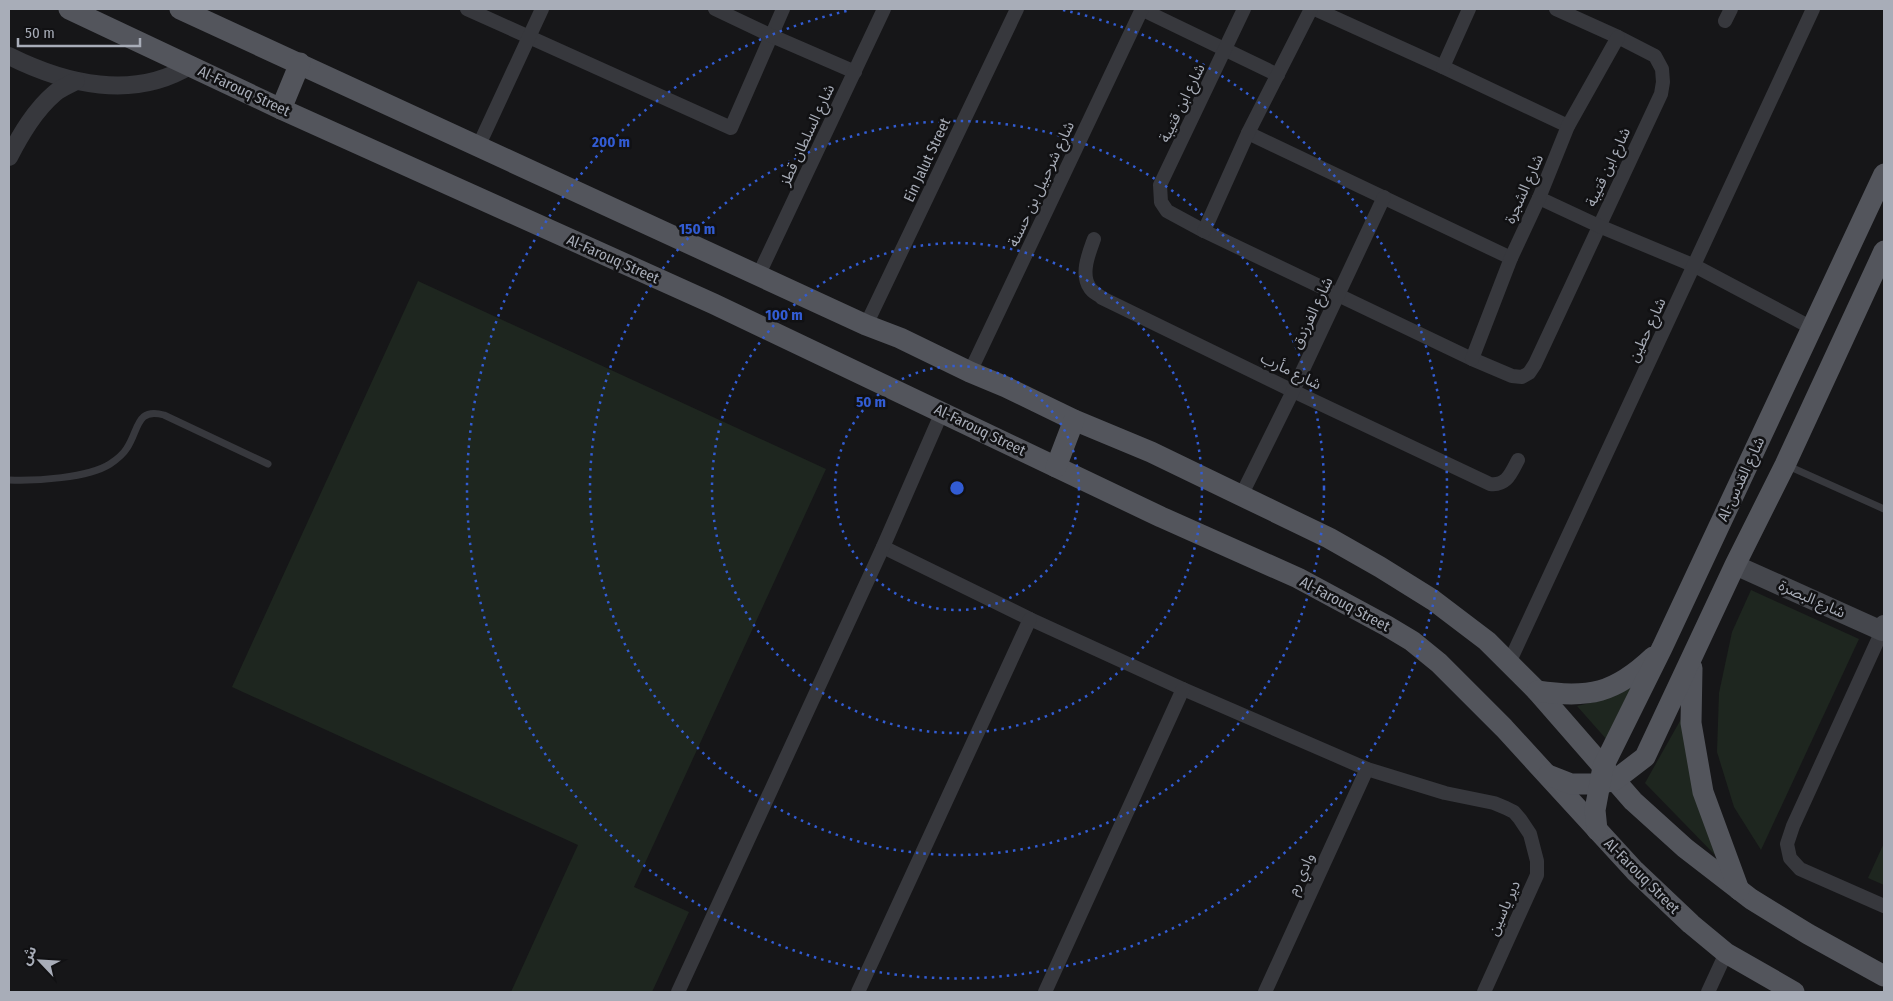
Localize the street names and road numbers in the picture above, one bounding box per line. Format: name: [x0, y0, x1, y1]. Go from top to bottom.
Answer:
street label: شارع ابن قتيبة: [1155, 61, 1212, 147]
street label: Al-Farouq Street: [195, 62, 293, 120]
street label: شارع السلطان قطز: [775, 81, 841, 191]
street label: Ein Jalut Street: [900, 115, 954, 205]
street label: شارع شرحبيل بن حسنة: [1004, 118, 1081, 251]
street label: شارع ابن قتيبة: [1582, 124, 1637, 211]
street label: شارع الشجرة: [1501, 151, 1550, 228]
street label: Al-Farouq Street: [564, 231, 662, 287]
street label: شارع الفرزدق: [1287, 274, 1339, 353]
street label: شارع حطين: [1624, 295, 1673, 366]
street label: شارع مأرب: [1256, 349, 1325, 396]
street label: Al-Farouq Street: [931, 400, 1029, 460]
street label: Al-شارع القدس: [1714, 434, 1771, 525]
street label: Al-Farouq Street: [1297, 573, 1393, 635]
street label: شارع البصرة: [1775, 576, 1848, 625]
street label: Al-Farouq Street: [1601, 835, 1684, 918]
street label: وادي رم: [1283, 850, 1321, 899]
street label: دير ياسين: [1484, 878, 1524, 938]

